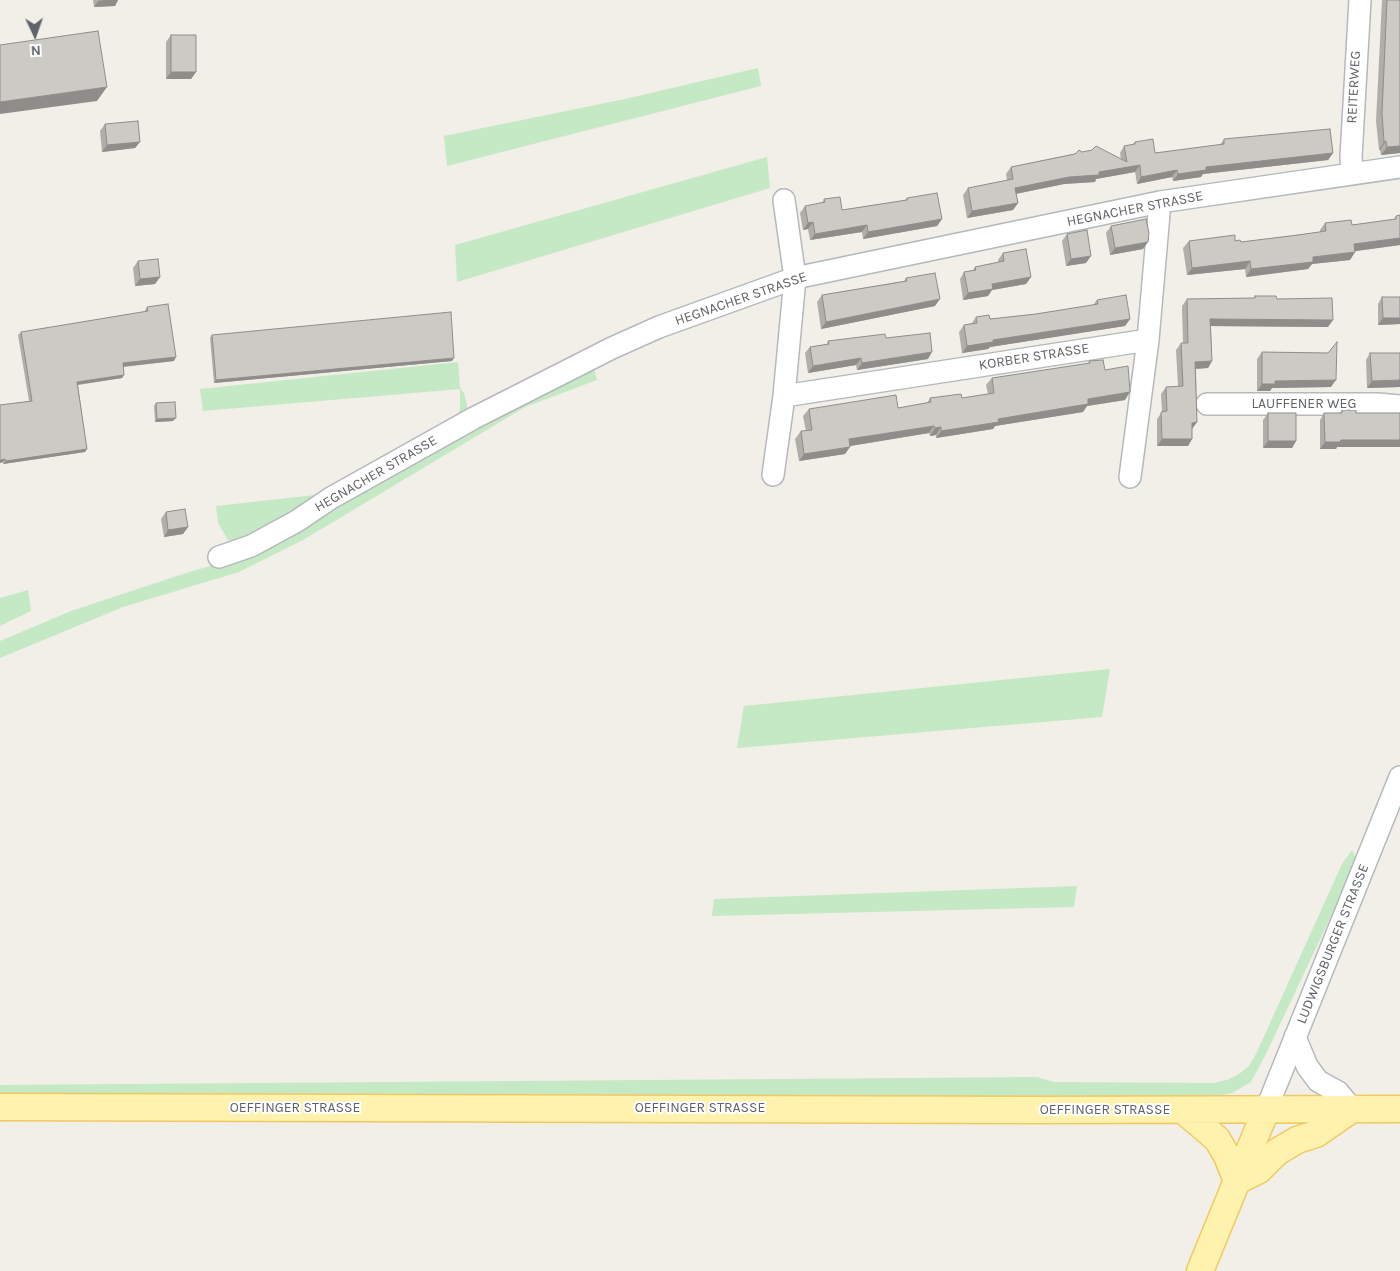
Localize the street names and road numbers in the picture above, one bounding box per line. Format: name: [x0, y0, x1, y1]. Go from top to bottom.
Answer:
street label: REITERWEG: [1344, 50, 1364, 124]
street label: HEGNACHER STRASSE: [1065, 188, 1205, 230]
street label: HEGNACHER STRASSE: [673, 269, 809, 329]
street label: KORBER STRASSE: [978, 340, 1090, 374]
street label: LAUFFENER WEG: [1251, 396, 1357, 412]
street label: HEGNACHER STRASSE: [312, 432, 440, 516]
street label: LUDWIGSBURGER STRASSE: [1293, 862, 1373, 1026]
street label: OEFFINGER STRASSE: [230, 1100, 360, 1116]
street label: OEFFINGER STRASSE: [635, 1100, 765, 1116]
street label: OEFFINGER STRASSE: [1040, 1102, 1170, 1118]

